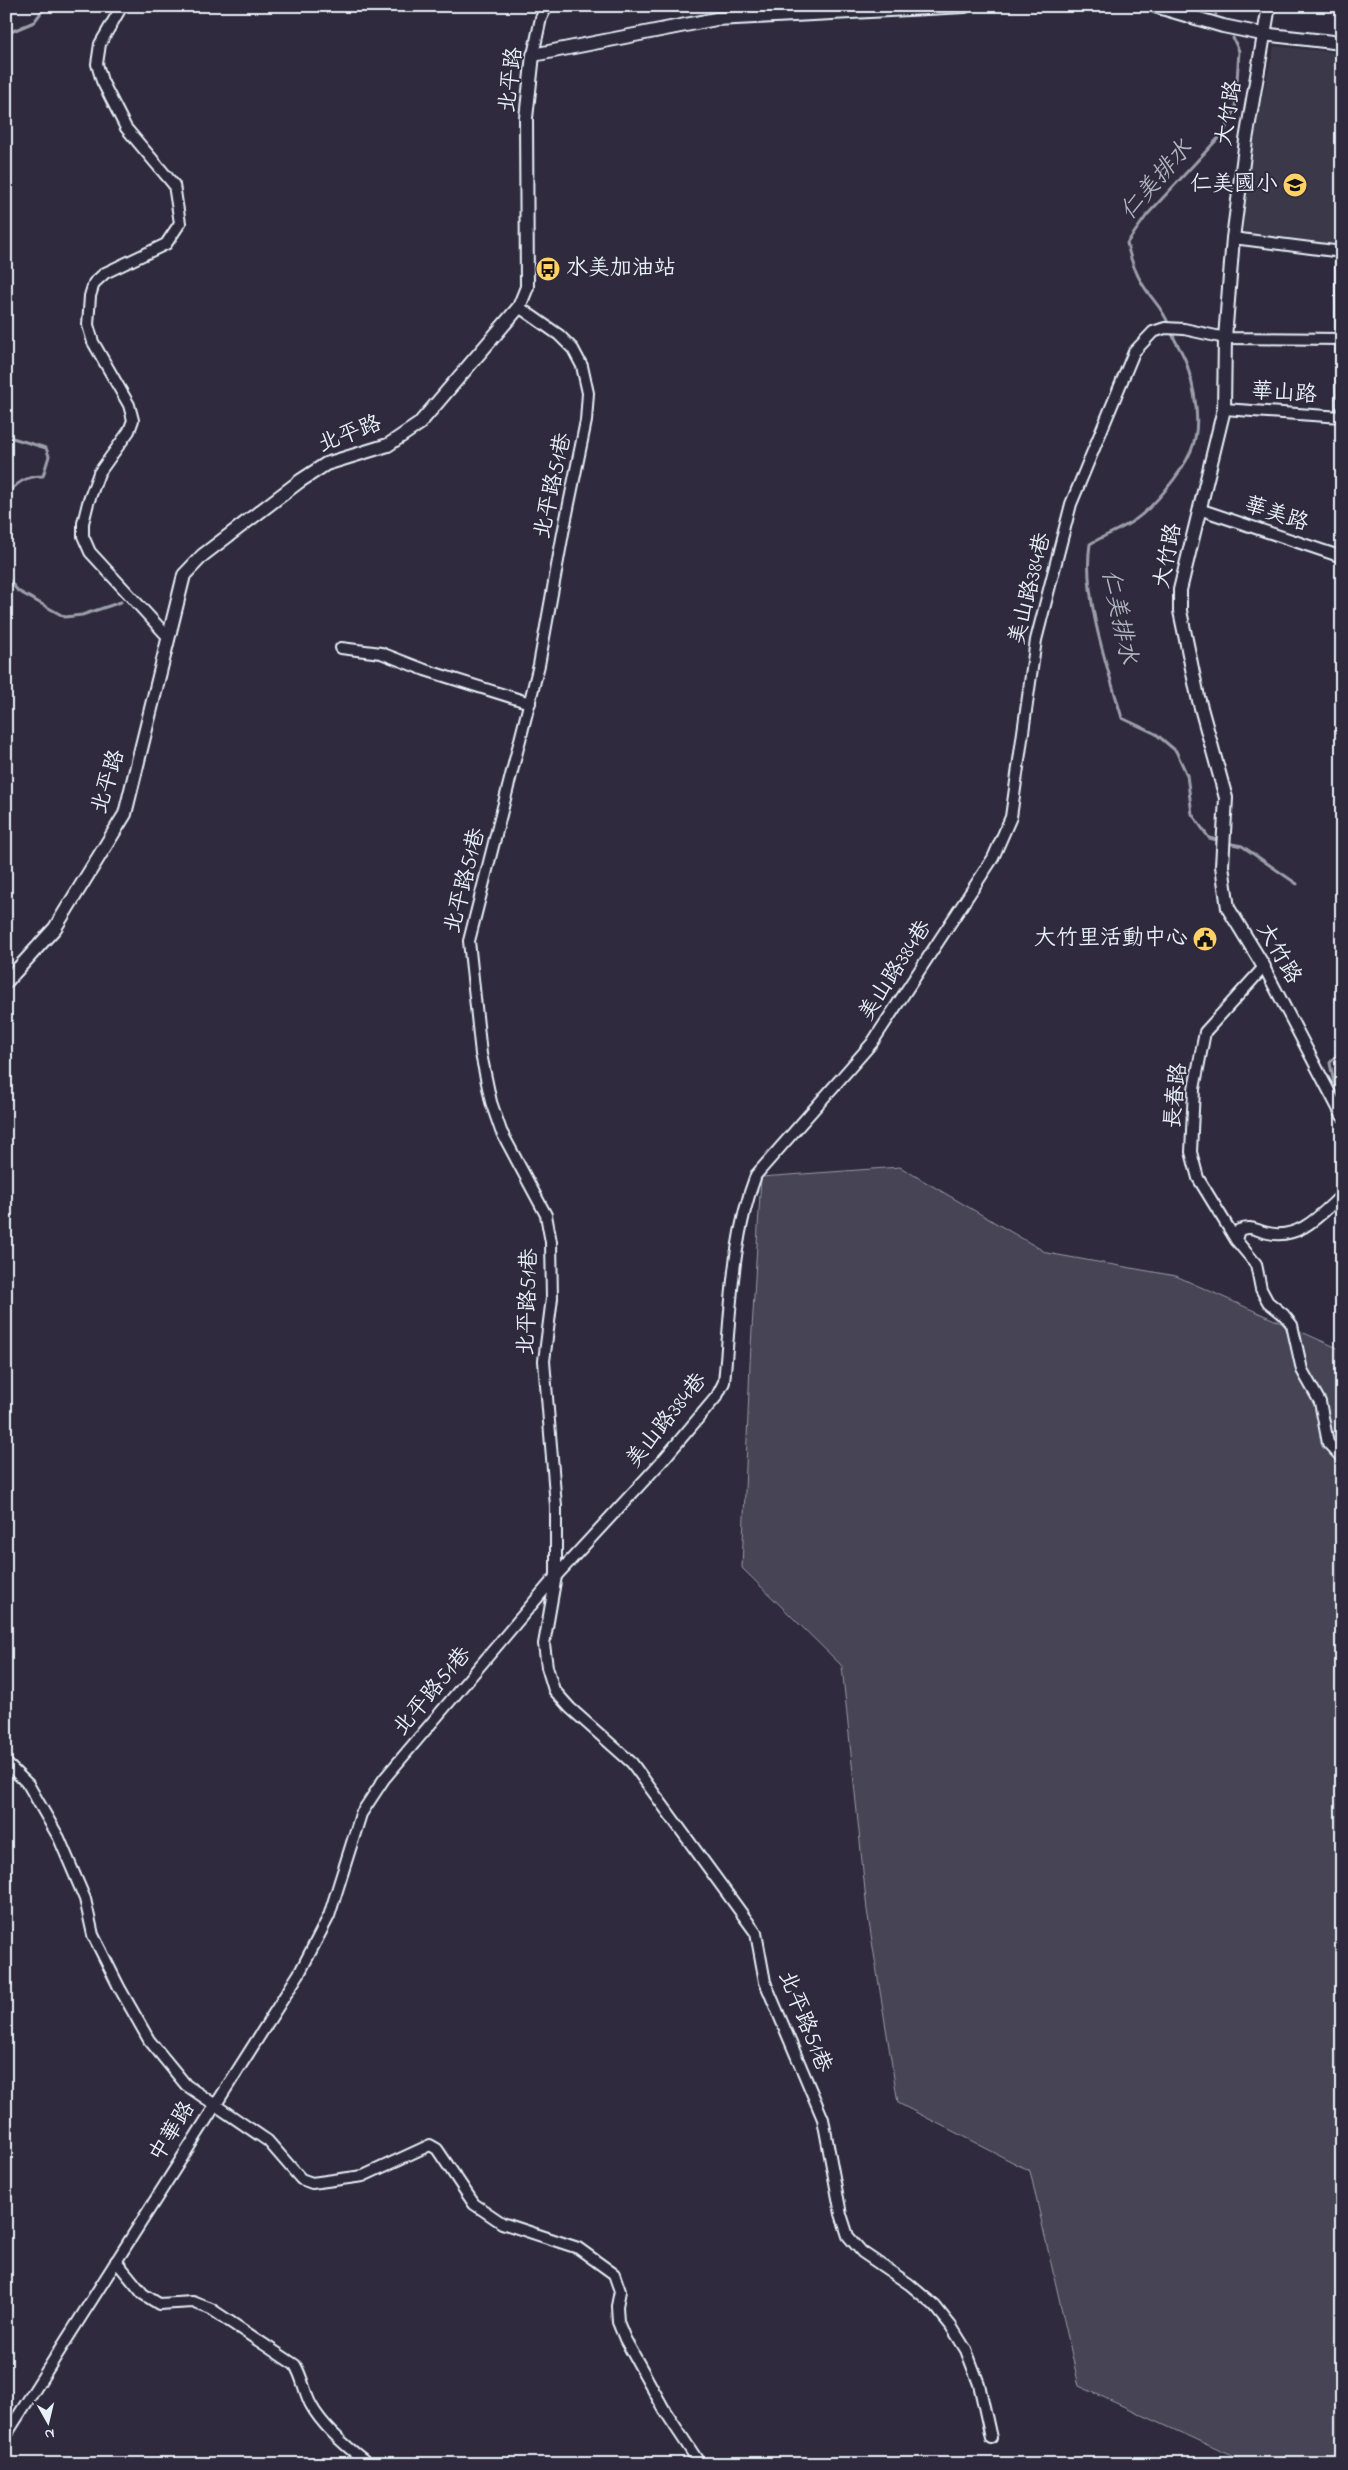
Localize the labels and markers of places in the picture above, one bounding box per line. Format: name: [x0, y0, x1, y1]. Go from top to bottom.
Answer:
place label: 仁美國小: [1190, 169, 1278, 201]
school or university icon: 仁美國小: [1282, 172, 1308, 198]
place label: 水美加油站: [566, 253, 676, 285]
bus stop icon: 水美加油站: [535, 256, 561, 282]
place label: 大竹里活動中心: [1034, 923, 1188, 955]
public building icon: 大竹里活動中心: [1192, 926, 1218, 952]

